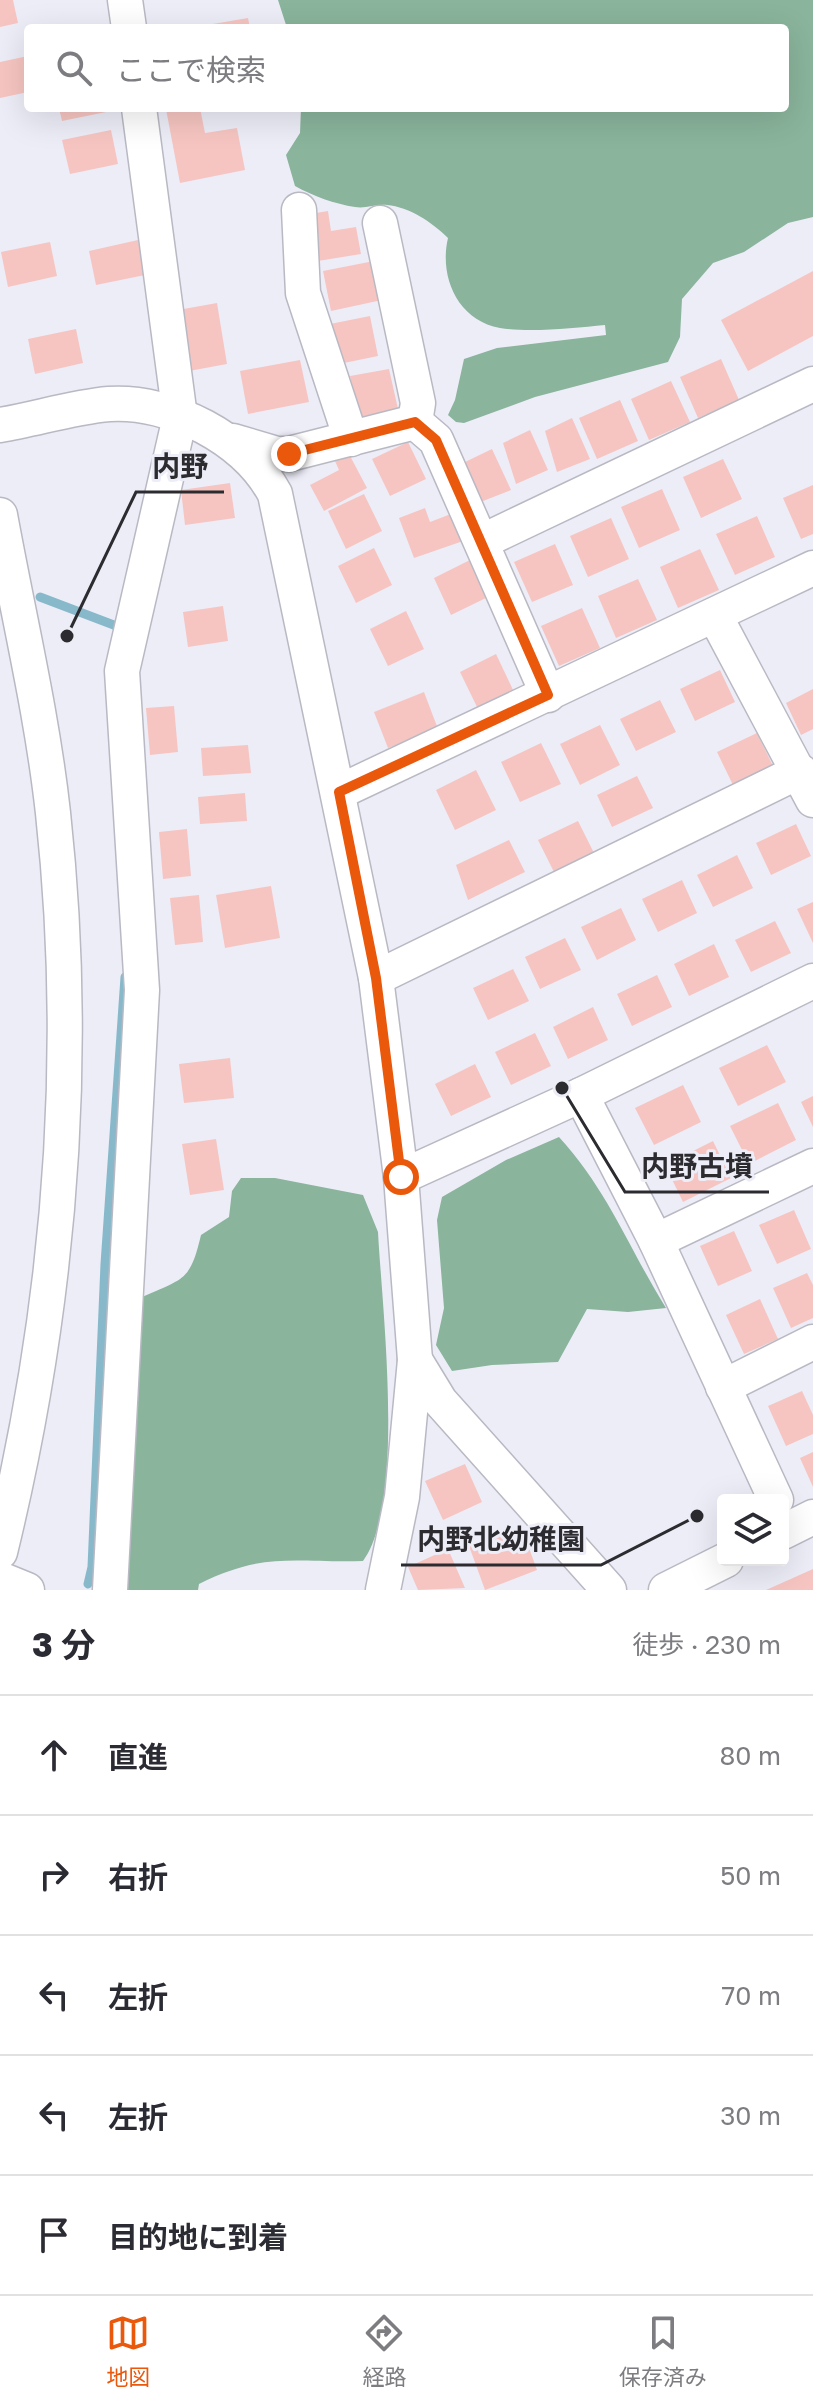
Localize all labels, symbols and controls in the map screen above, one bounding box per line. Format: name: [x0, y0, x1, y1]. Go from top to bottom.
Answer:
search box: [24, 24, 789, 112]
icon: search: [52, 46, 96, 90]
text: ここで検索: [116, 52, 266, 88]
route end: [271, 436, 307, 472]
callout: 内野: [136, 440, 224, 492]
text: 内野: [152, 449, 208, 482]
callout: 内野古墳: [625, 1140, 769, 1192]
text: 内野古墳: [641, 1149, 753, 1182]
route start: [383, 1159, 419, 1195]
map controls: [717, 1494, 789, 1566]
button: layers: [717, 1494, 789, 1566]
callout: 内野北幼稚園: [401, 1513, 601, 1565]
text: 内野北幼稚園: [417, 1522, 585, 1555]
text: 3 分: [32, 1624, 95, 1664]
text: 徒歩 · 230 m: [632, 1629, 781, 1660]
icon: ahead: [32, 1733, 76, 1777]
text: 直進: [108, 1739, 168, 1775]
text: 80 m: [720, 1740, 781, 1771]
icon: right: [32, 1853, 76, 1897]
text: 右折: [108, 1859, 168, 1895]
text: 50 m: [720, 1860, 781, 1891]
icon: left: [32, 1973, 76, 2017]
text: 左折: [108, 1979, 168, 2015]
text: 70 m: [722, 1980, 781, 2011]
icon: left: [32, 2093, 76, 2137]
text: 左折: [108, 2099, 168, 2135]
text: 30 m: [720, 2100, 781, 2131]
icon: arrive: [32, 2213, 76, 2257]
text: 目的地に到着: [108, 2219, 288, 2255]
tab: 地図: [106, 2311, 150, 2391]
tab: 経路: [362, 2311, 407, 2391]
tab: 保存済み: [619, 2311, 707, 2391]

